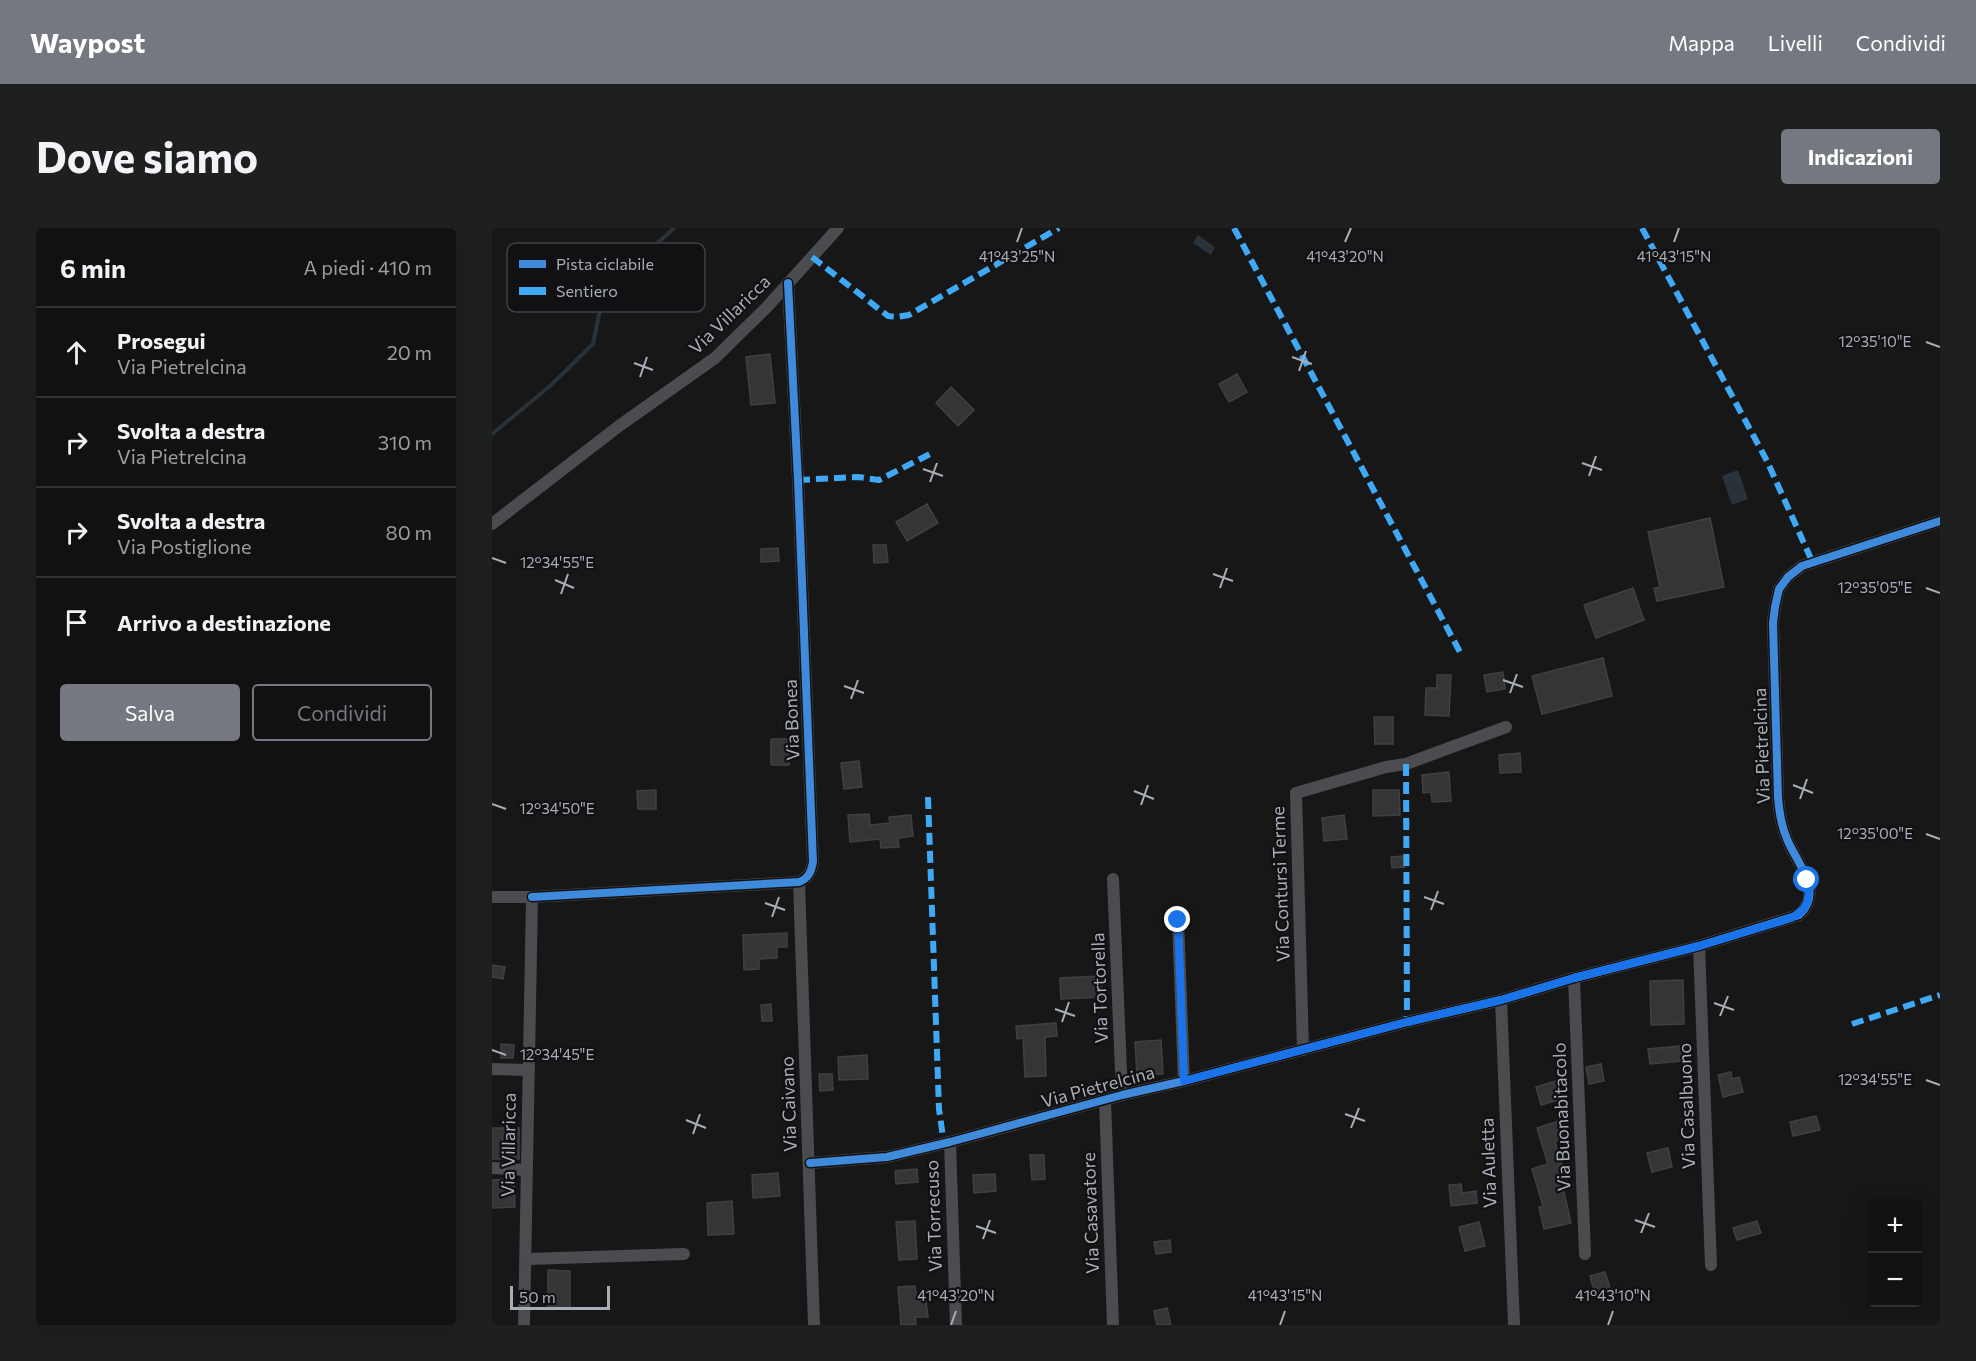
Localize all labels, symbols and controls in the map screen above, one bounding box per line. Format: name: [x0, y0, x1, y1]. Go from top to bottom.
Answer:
text: Waypost: [30, 25, 145, 59]
text: Mappa: [1668, 30, 1735, 55]
text: Livelli: [1768, 30, 1823, 55]
text: Condividi: [1856, 30, 1946, 55]
button: Indicazioni: [1781, 129, 1940, 184]
text: Dove siamo: [36, 130, 258, 182]
legend: [507, 243, 705, 312]
text: 41°43'25"N: [979, 247, 1055, 265]
text: 41°43'20"N: [1306, 247, 1384, 265]
text: 41°43'15"N: [1637, 247, 1711, 265]
text: 6 min: [60, 252, 126, 283]
text: Pista ciclabile: [556, 254, 654, 273]
text: A piedi · 410 m: [304, 255, 432, 279]
street label: Via Villaricca: [684, 270, 775, 358]
text: Sentiero: [556, 281, 618, 300]
text: Prosegui: [117, 327, 206, 354]
text: 12°35'10"E: [1839, 332, 1911, 350]
icon: ahead: [60, 336, 93, 369]
text: 20 m: [387, 340, 432, 364]
text: Via Pietrelcina: [117, 354, 247, 378]
text: Svolta a destra: [117, 417, 265, 444]
icon: right: [60, 426, 93, 459]
text: 310 m: [378, 430, 432, 454]
text: Via Pietrelcina: [117, 444, 247, 468]
text: Svolta a destra: [117, 507, 265, 534]
icon: right: [60, 516, 93, 549]
text: 80 m: [386, 520, 432, 544]
text: Via Postiglione: [117, 534, 252, 558]
text: 12°34'55"E: [520, 553, 594, 571]
text: 12°35'05"E: [1838, 578, 1913, 596]
icon: arrive: [60, 606, 93, 639]
text: Arrivo a destinazione: [117, 609, 331, 636]
street label: Via Bonea: [779, 679, 803, 761]
button: Salva: [60, 684, 240, 741]
button: Condividi: [252, 684, 432, 741]
street label: Via Pietrelcina: [1748, 687, 1774, 805]
text: 12°34'50"E: [519, 799, 595, 817]
street label: Via Contursi Terme: [1266, 806, 1294, 962]
text: 12°35'00"E: [1837, 824, 1913, 842]
route start: [1793, 866, 1819, 892]
route end: [1164, 906, 1190, 932]
street label: Via Tortorella: [1086, 932, 1112, 1044]
street label: Via Buonabitacolo: [1547, 1042, 1575, 1192]
street label: Via Casalbuono: [1673, 1043, 1699, 1170]
text: 12°34'45"E: [520, 1045, 594, 1063]
street label: Via Caivano: [775, 1056, 801, 1152]
street label: Via Pietrelcina: [1039, 1060, 1157, 1112]
text: 12°34'55"E: [1838, 1070, 1912, 1088]
street label: Via Villaricca: [496, 1093, 520, 1197]
street label: Via Auletta: [1475, 1118, 1501, 1209]
street label: Via Casavatore: [1077, 1152, 1103, 1274]
street label: Via Torrecuso: [920, 1160, 946, 1272]
map controls: [1868, 1199, 1922, 1307]
button: +: [1868, 1199, 1922, 1253]
button: −: [1868, 1253, 1922, 1307]
scale bar: [510, 1283, 610, 1310]
text: 41°43'20"N: [917, 1286, 995, 1304]
text: 41°43'15"N: [1248, 1286, 1322, 1304]
text: 41°43'10"N: [1575, 1286, 1651, 1304]
text: 50 m: [519, 1287, 556, 1306]

